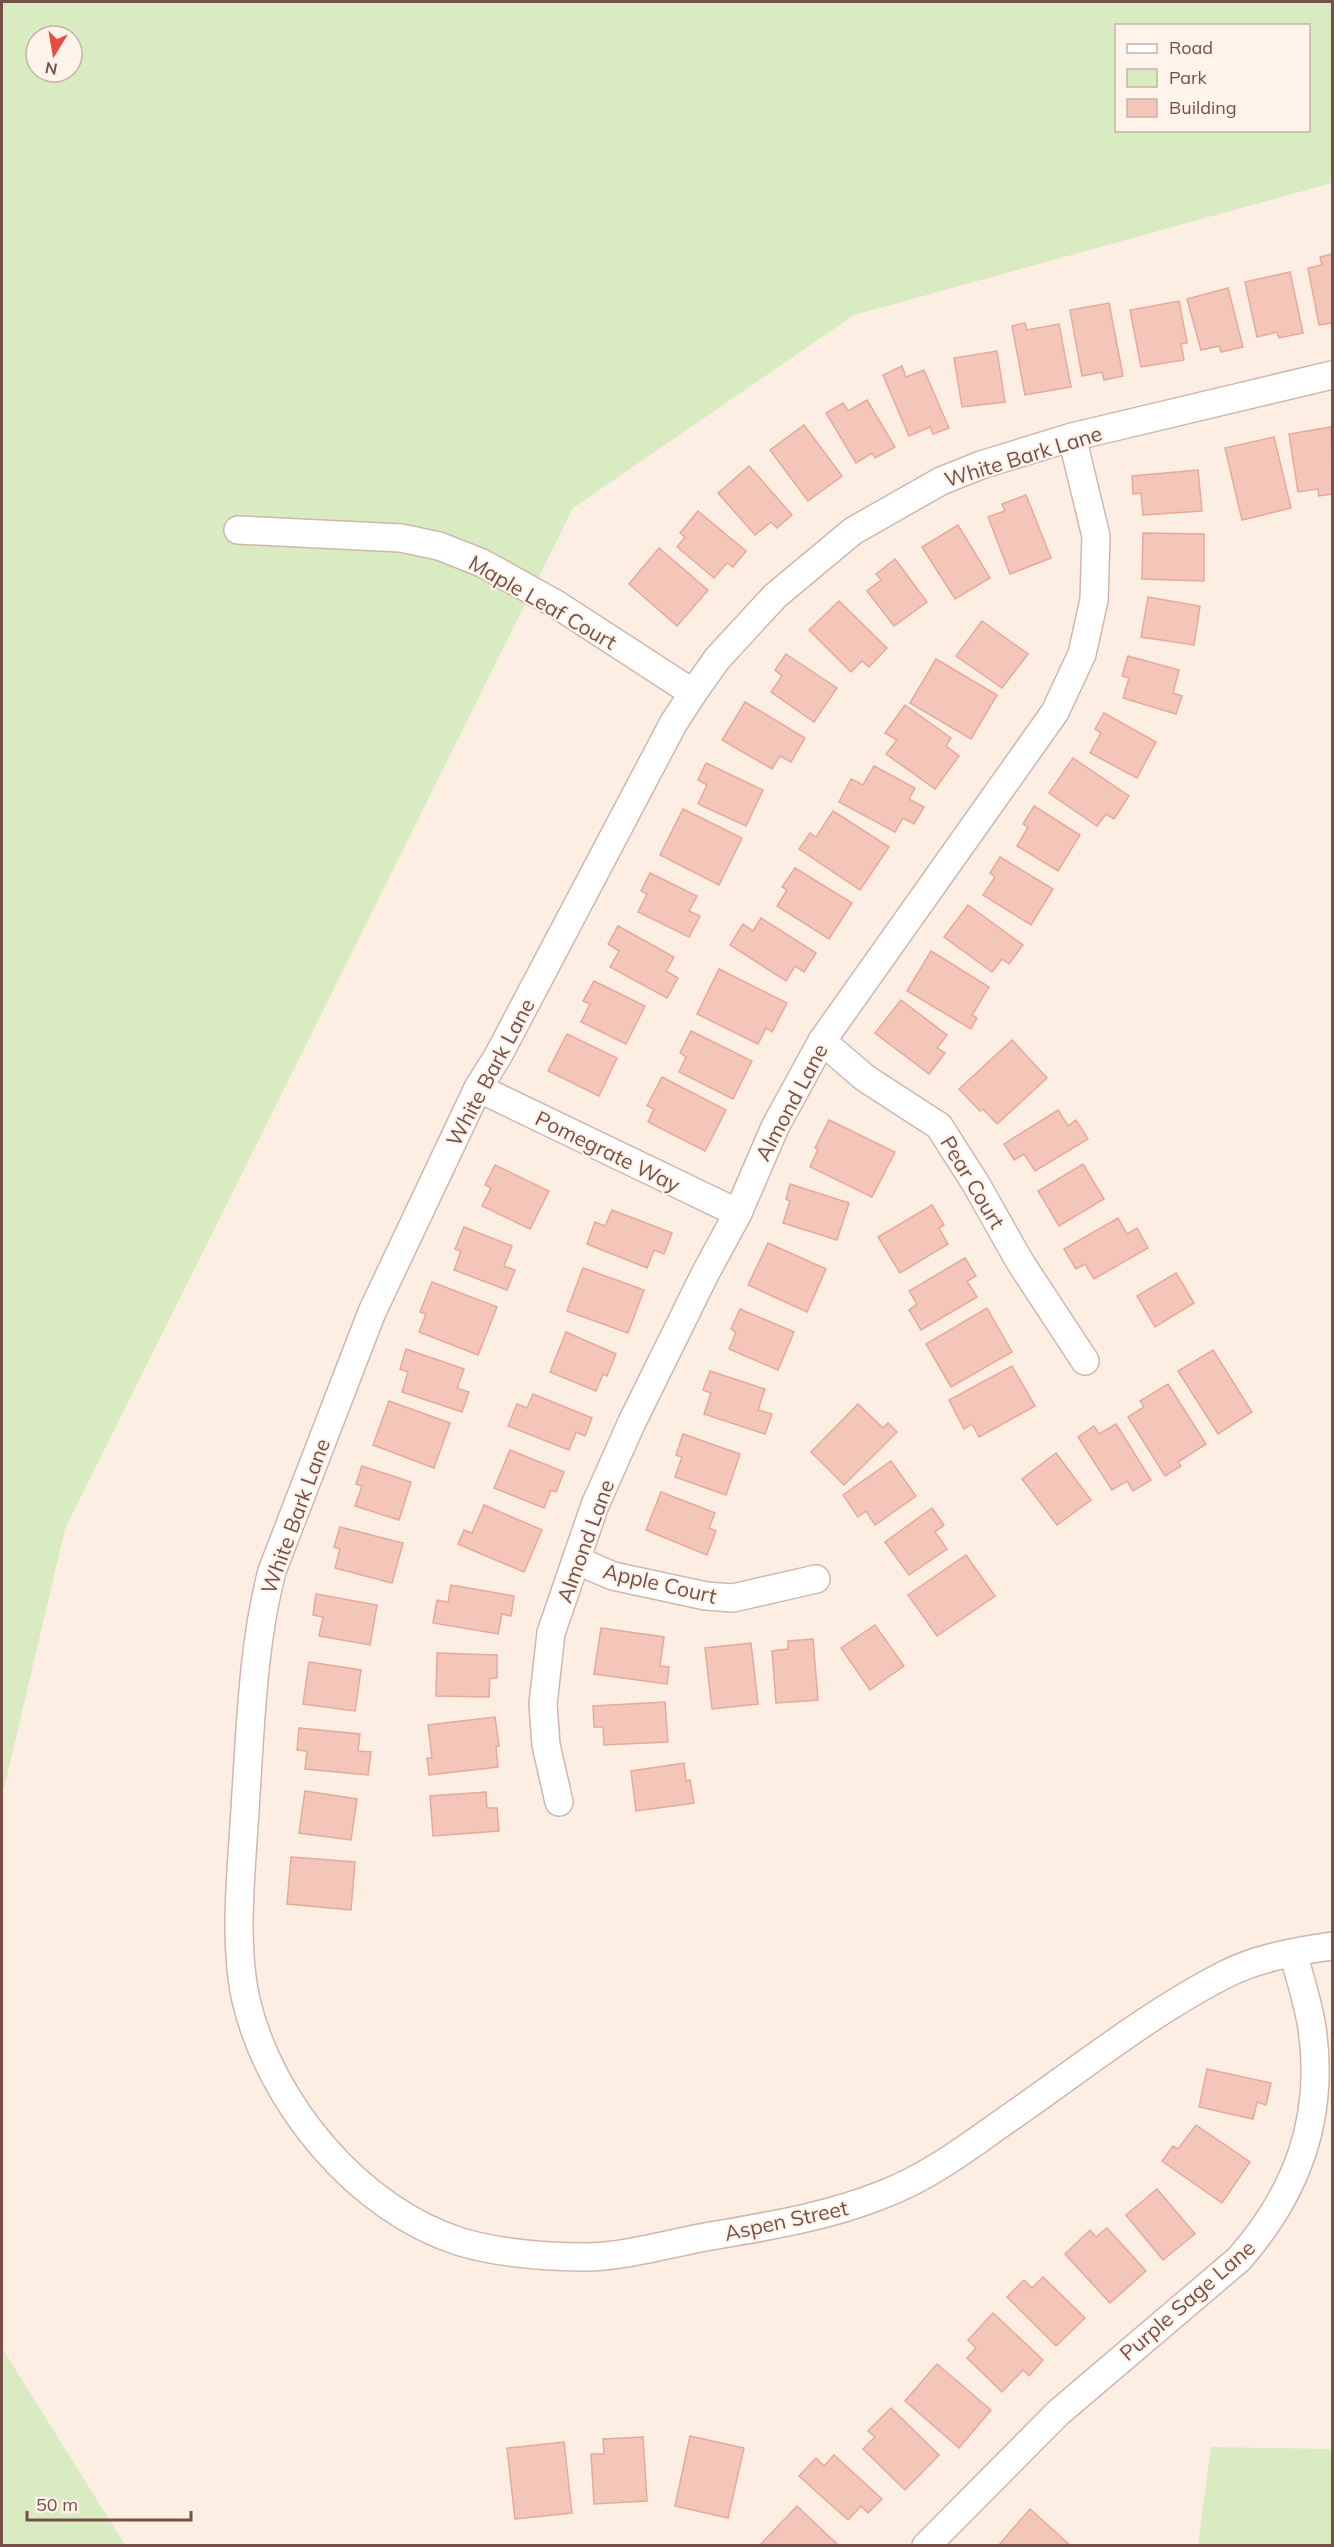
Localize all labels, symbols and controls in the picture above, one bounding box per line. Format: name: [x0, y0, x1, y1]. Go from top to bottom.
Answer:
north arrow: [24, 24, 84, 84]
legend: [1115, 24, 1310, 132]
text: Road: [1169, 36, 1213, 59]
text: N: [43, 58, 59, 80]
text: Park: [1169, 66, 1208, 89]
text: Building: [1169, 96, 1237, 119]
street label: White Bark Lane: [941, 420, 1105, 492]
street label: Maple Leaf Court: [464, 549, 622, 655]
street label: White Bark Lane: [440, 994, 540, 1150]
street label: Almond Lane: [749, 1039, 833, 1165]
street label: Pomegrate Way: [531, 1105, 685, 1197]
street label: Pear Court: [935, 1131, 1011, 1233]
street label: White Bark Lane: [255, 1435, 335, 1597]
street label: Almond Lane: [551, 1476, 619, 1606]
street label: Apple Court: [601, 1557, 719, 1609]
street label: Aspen Street: [722, 2194, 850, 2246]
street label: Purple Sage Lane: [1114, 2234, 1260, 2366]
scale bar: [27, 2484, 190, 2522]
text: 50 m: [36, 2493, 78, 2516]

